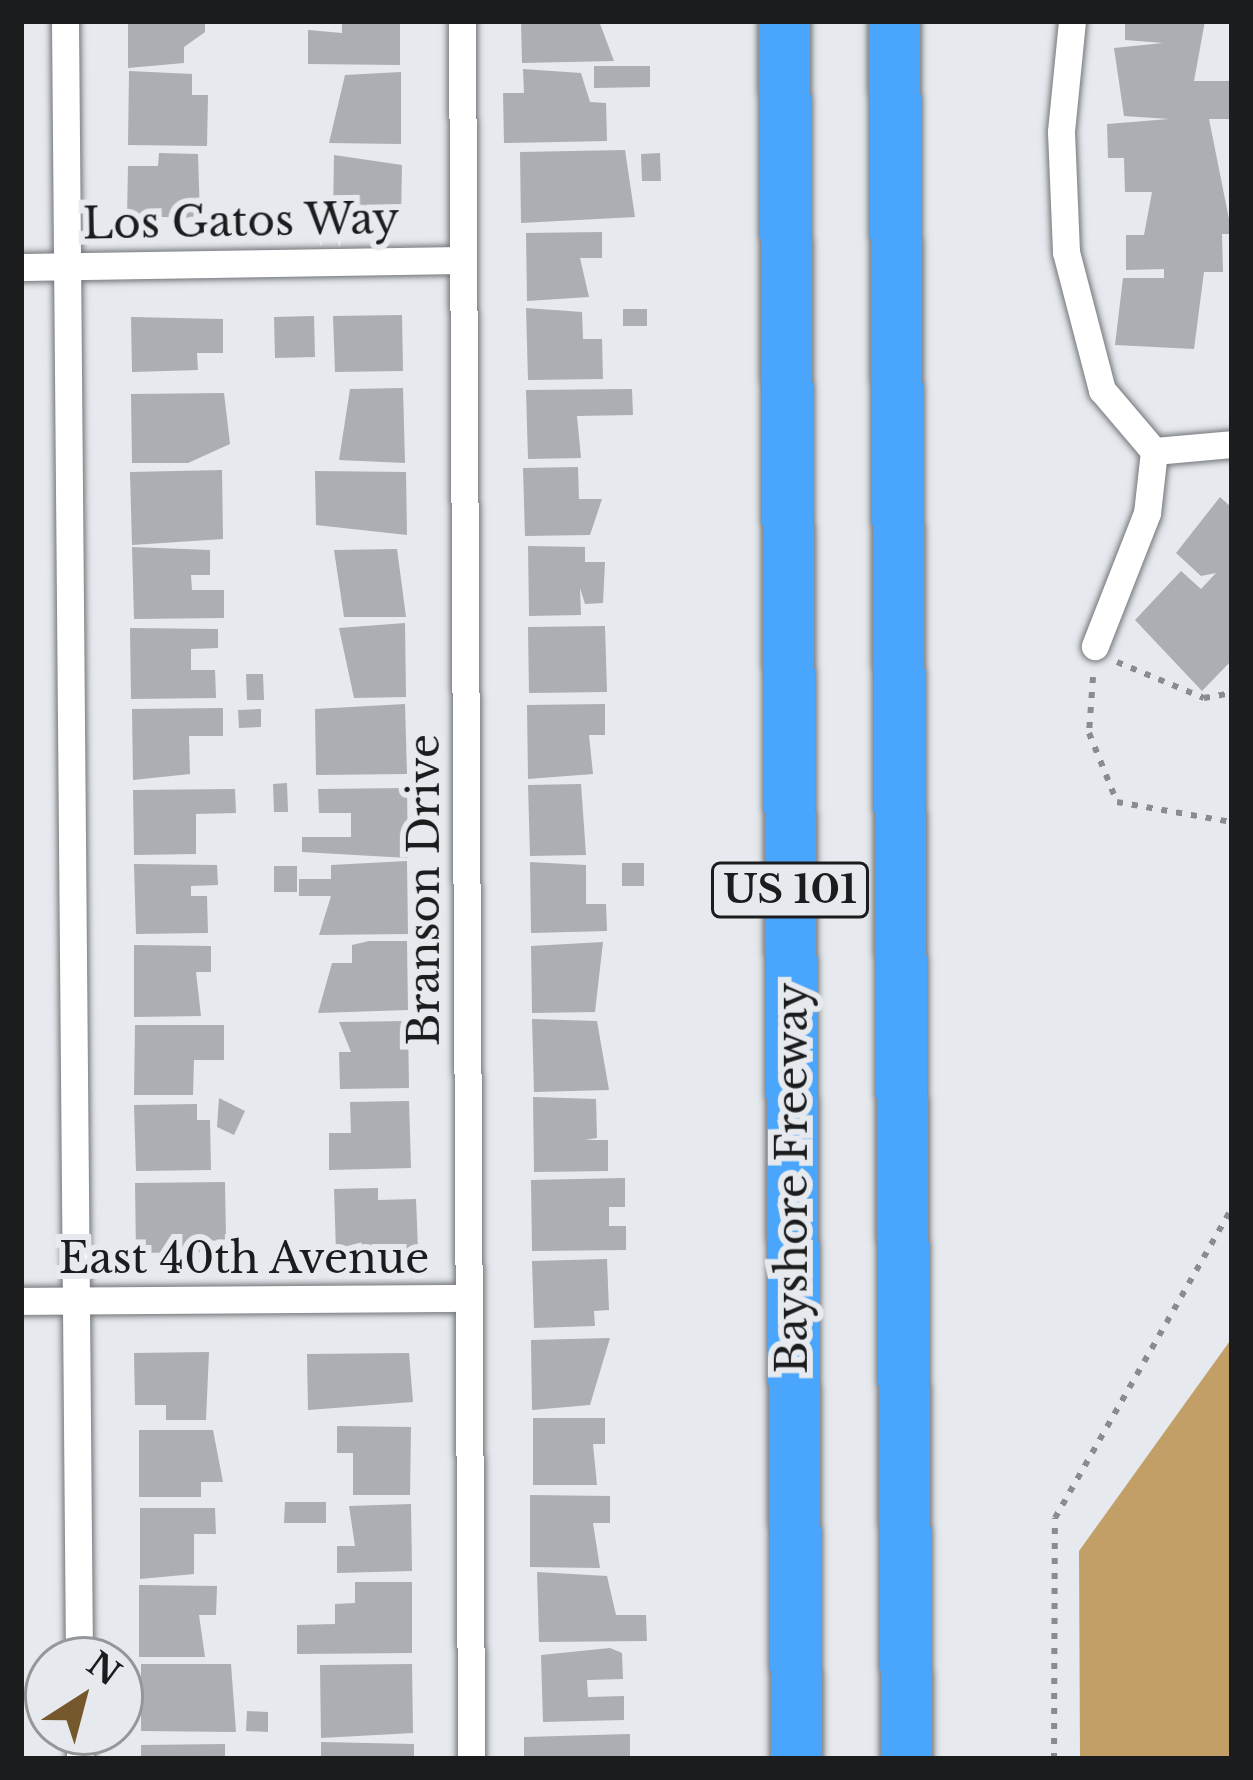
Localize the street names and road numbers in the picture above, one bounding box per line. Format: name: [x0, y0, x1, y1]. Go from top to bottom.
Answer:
street label: Los Gatos Way: [81, 193, 401, 249]
street label: Branson Drive: [399, 734, 449, 1046]
road number: US 101: [709, 857, 871, 923]
street label: Bayshore Freeway: [767, 982, 817, 1374]
street label: East 40th Avenue: [58, 1233, 430, 1283]

